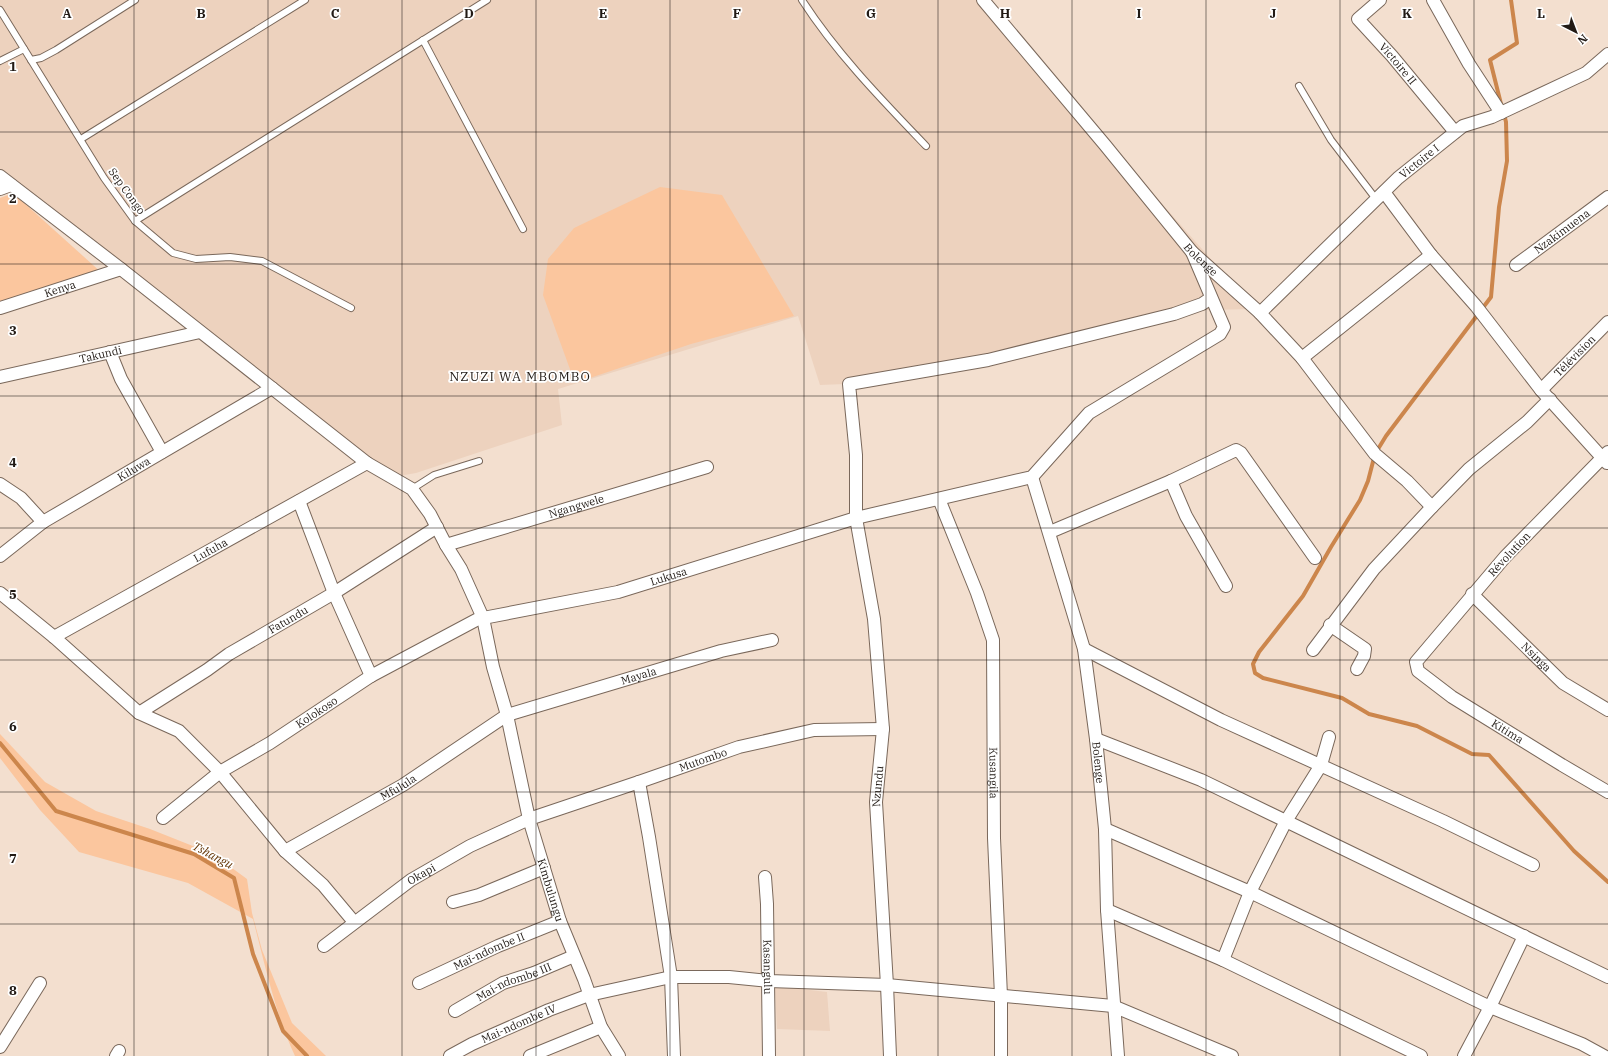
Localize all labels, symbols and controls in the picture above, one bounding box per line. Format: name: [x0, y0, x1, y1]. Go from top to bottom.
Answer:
text: A: [62, 5, 72, 22]
text: B: [196, 5, 206, 22]
text: C: [331, 5, 340, 22]
text: D: [464, 5, 474, 22]
text: E: [599, 5, 607, 22]
text: F: [733, 5, 741, 22]
text: G: [866, 5, 876, 22]
text: H: [1000, 5, 1011, 22]
text: I: [1137, 5, 1142, 22]
text: J: [1270, 5, 1277, 22]
text: K: [1402, 5, 1412, 22]
text: L: [1537, 5, 1545, 22]
north arrow: [1556, 12, 1596, 52]
text: N: [1575, 31, 1591, 48]
street label: Victoire II: [1376, 40, 1420, 88]
text: 1: [9, 58, 17, 75]
street label: Victoire I: [1396, 141, 1442, 181]
street label: Sep Congo: [105, 165, 149, 217]
text: 2: [9, 190, 17, 207]
street label: Nzakimuena: [1531, 206, 1593, 256]
street label: Bolenge: [1181, 240, 1221, 279]
street label: Kenya: [43, 277, 77, 300]
text: 3: [9, 322, 17, 339]
street label: Télévision: [1551, 332, 1598, 380]
street label: Takundi: [78, 343, 124, 366]
district label: NZUZI WA MBOMBO: [449, 368, 591, 385]
text: 4: [9, 454, 17, 471]
street label: Kiluwa: [115, 454, 153, 484]
street label: Ngangwele: [547, 491, 606, 521]
street label: Révolution: [1485, 529, 1533, 579]
street label: Lufuha: [191, 535, 230, 565]
street label: Lukusa: [648, 564, 689, 589]
text: 5: [9, 586, 17, 603]
street label: Fatundu: [266, 603, 311, 637]
street label: Nsinga: [1518, 639, 1554, 675]
street label: Mayala: [619, 664, 658, 688]
street label: Kolokoso: [293, 693, 340, 731]
street label: Kitima: [1489, 716, 1526, 746]
text: 6: [9, 718, 17, 735]
street label: Bolenge: [1089, 741, 1107, 784]
street label: Mutombo: [677, 745, 729, 774]
street label: Kusangila: [987, 747, 1001, 799]
street label: Nzundu: [869, 765, 886, 807]
street label: Mfulula: [378, 771, 419, 803]
water label: Tshangu: [190, 838, 236, 872]
text: 7: [9, 850, 17, 867]
street label: Kimbulungu: [534, 857, 567, 923]
street label: Okapi: [404, 860, 438, 888]
street label: Maï-ndombe II: [451, 929, 527, 973]
street label: Kasangulu: [760, 939, 775, 995]
street label: Mai-ndombe III: [474, 959, 554, 1004]
text: 8: [9, 982, 17, 999]
street label: Mai-ndombe IV: [479, 1001, 559, 1046]

